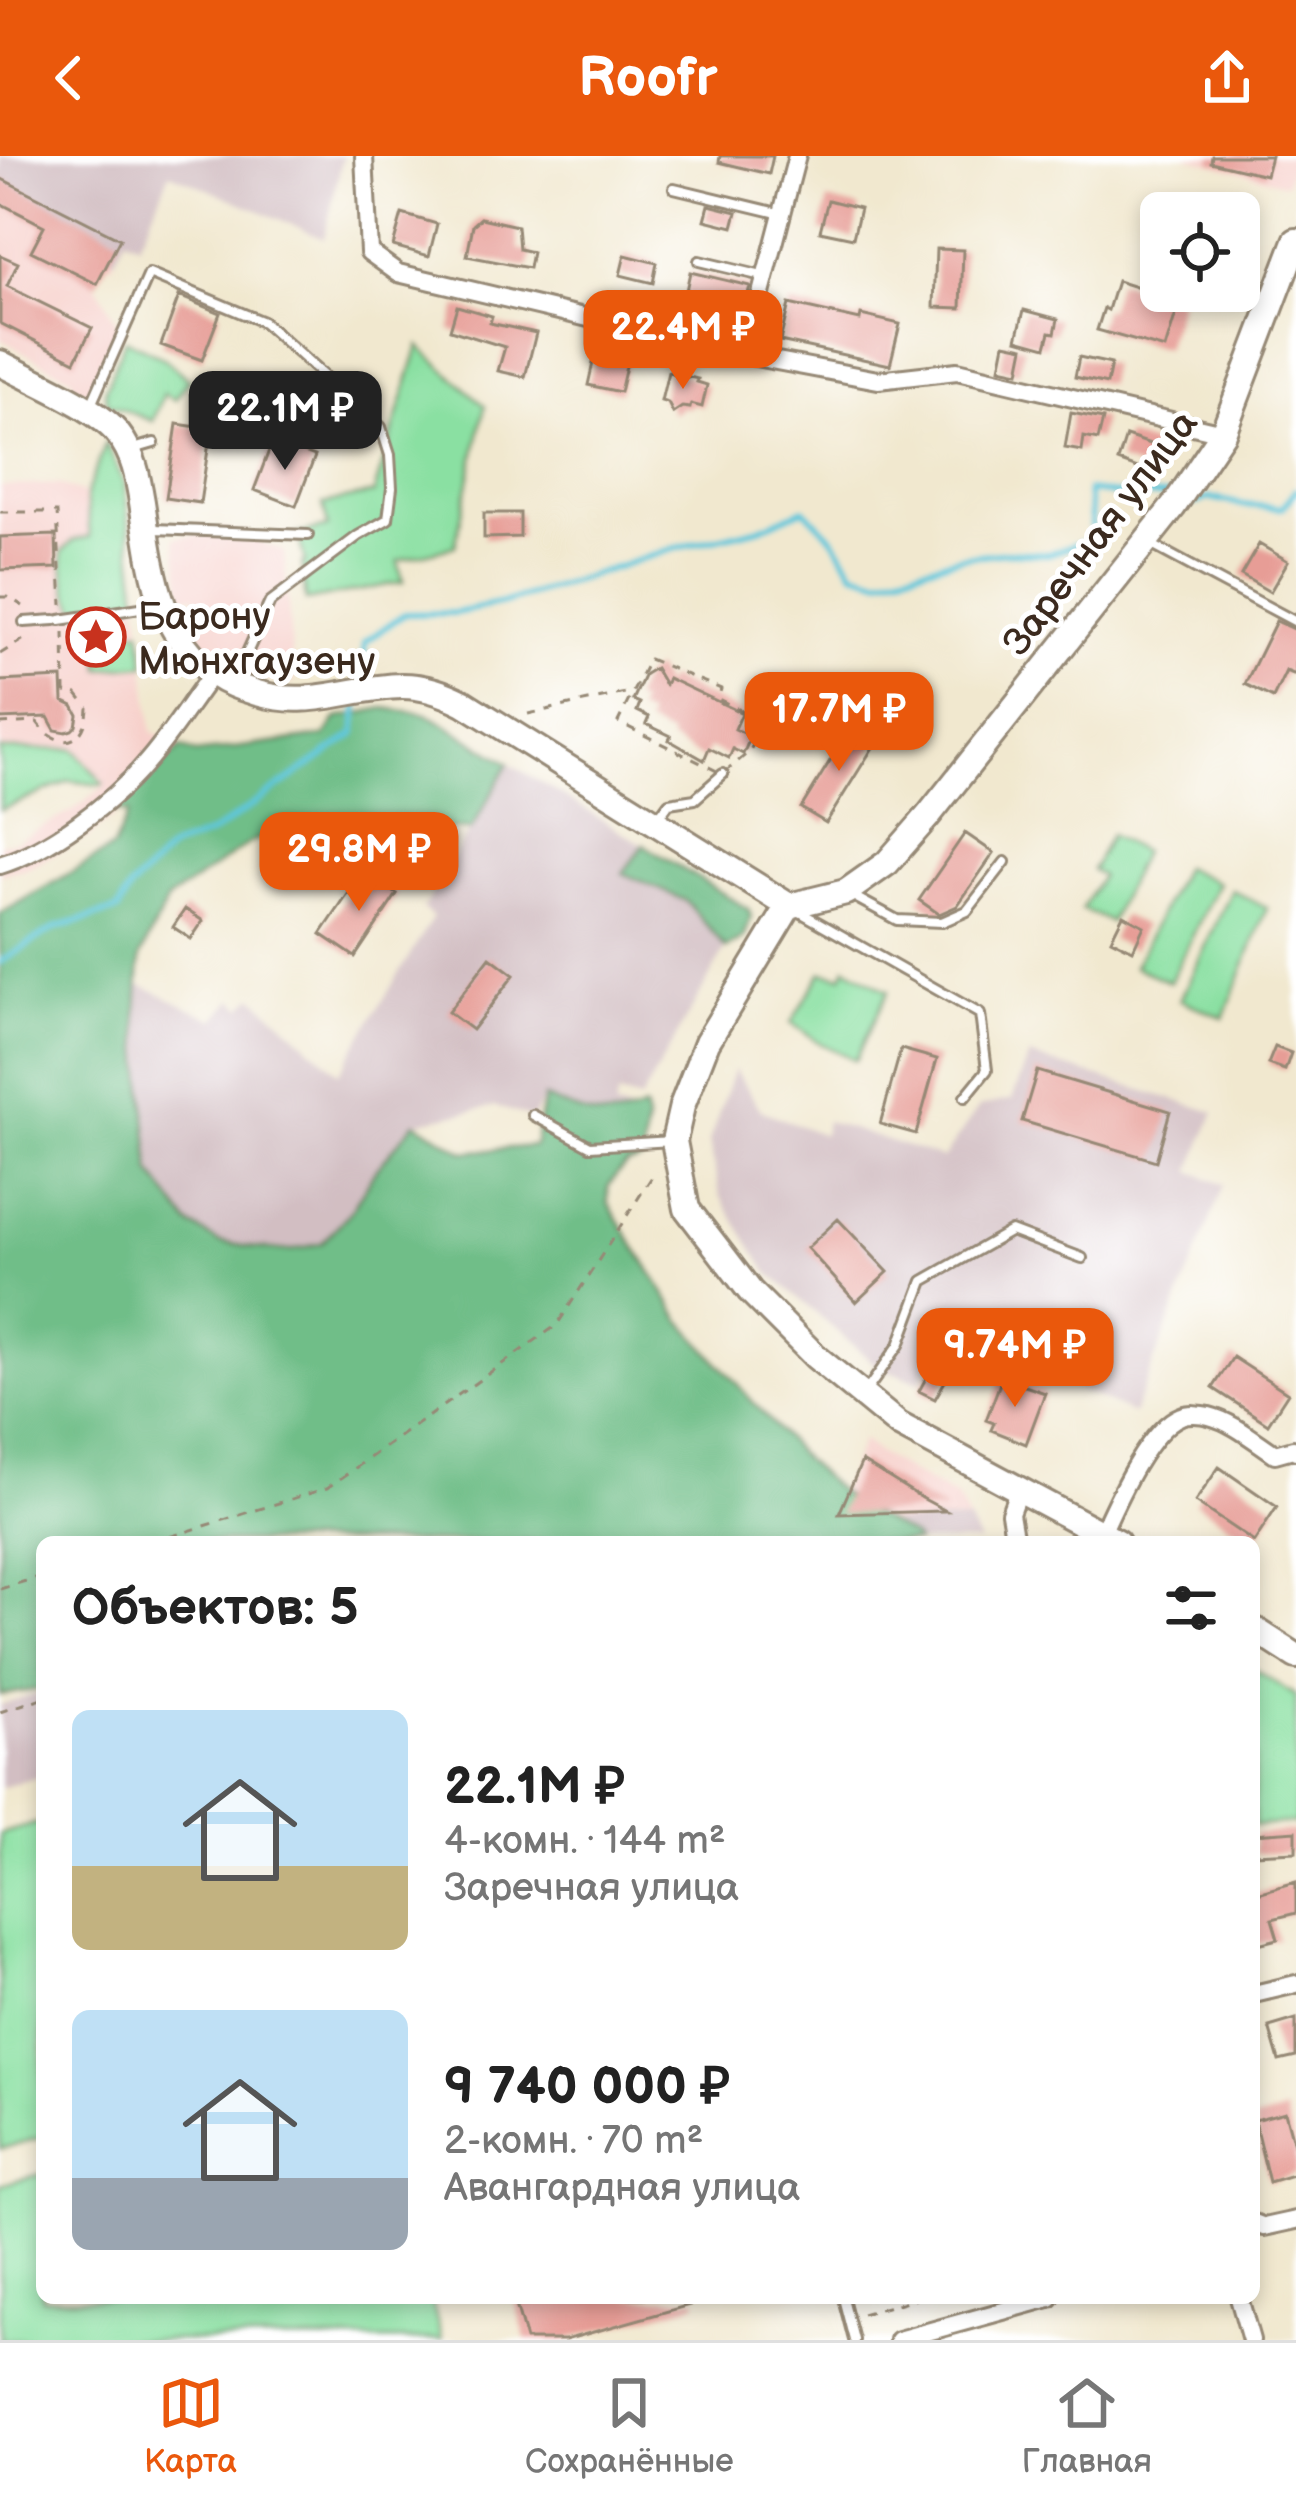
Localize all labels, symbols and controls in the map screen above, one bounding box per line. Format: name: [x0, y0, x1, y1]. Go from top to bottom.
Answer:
icon: back: [36, 45, 102, 111]
icon: share: [1194, 45, 1260, 111]
text: Roofr: [578, 46, 718, 111]
map controls: [1140, 192, 1260, 312]
button: locate: [1140, 192, 1260, 312]
pin: 22.4M ₽: [572, 290, 794, 392]
text: 22.4M ₽: [610, 305, 756, 352]
pin: 22.1M ₽: [174, 371, 396, 473]
text: 22.1M ₽: [216, 386, 354, 433]
street label: Заречная улица: [993, 402, 1209, 665]
place label: Барону Мюнхгаузену: [138, 594, 375, 686]
place icon: Барону Мюнхгаузену: [65, 606, 127, 668]
pin: 17.7M ₽: [728, 672, 950, 774]
text: 17.7M ₽: [772, 687, 906, 734]
pin: 29.8M ₽: [248, 812, 470, 914]
text: 29.8M ₽: [286, 827, 432, 874]
pin: 9.74M ₽: [904, 1308, 1126, 1410]
text: 9.74M ₽: [944, 1323, 1086, 1370]
icon: filters: [1158, 1575, 1224, 1641]
text: Объектов: 5: [72, 1578, 359, 1639]
text: 22.1M ₽: [444, 1757, 625, 1818]
icon: home: [168, 1758, 312, 1902]
text: 4-комн. · 144 m²: [444, 1818, 726, 1865]
text: Заречная улица: [444, 1865, 739, 1912]
text: 9 740 000 ₽: [444, 2057, 730, 2118]
icon: home: [168, 2058, 312, 2202]
text: 2-комн. · 70 m²: [444, 2118, 703, 2165]
text: Авангардная улица: [444, 2165, 800, 2212]
tab: Карта: [144, 2370, 237, 2482]
tab: Сохранённые: [525, 2370, 734, 2482]
tab: Главная: [1022, 2370, 1152, 2482]

